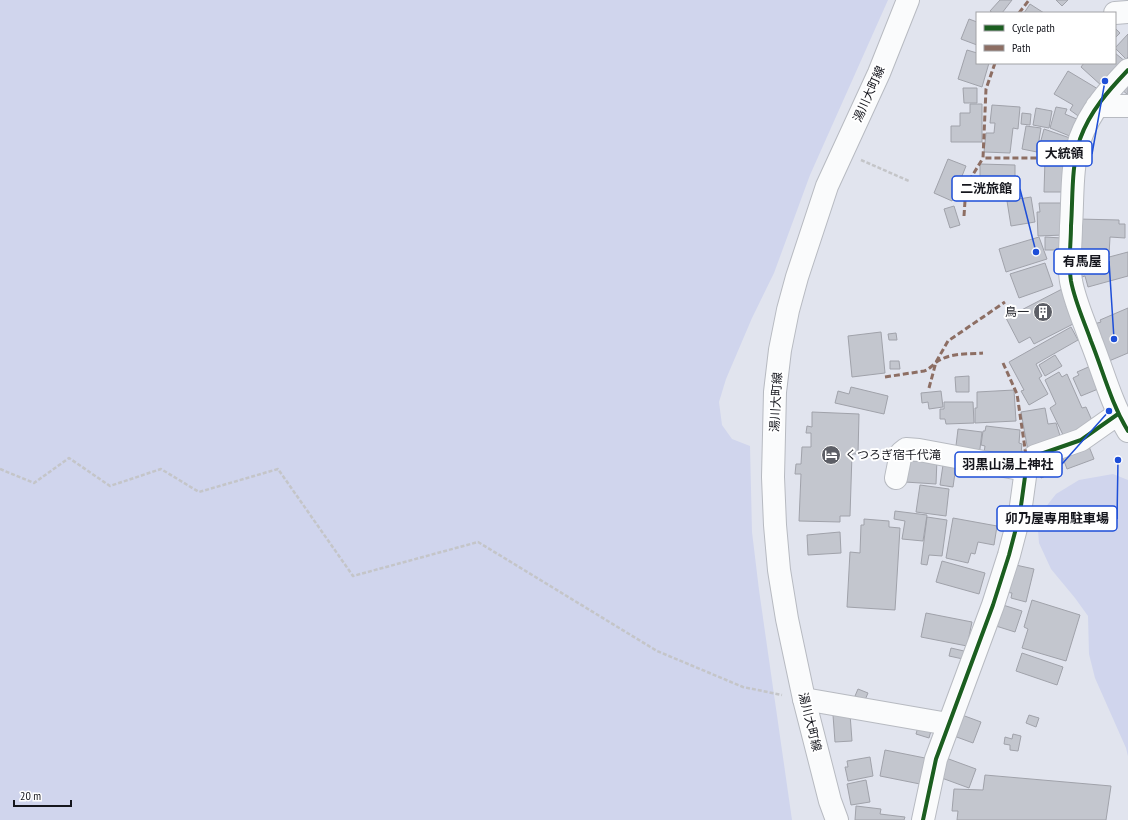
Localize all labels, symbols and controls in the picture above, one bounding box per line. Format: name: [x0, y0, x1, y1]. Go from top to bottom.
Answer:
legend: [976, 12, 1116, 64]
text: Cycle path: [1012, 20, 1055, 35]
text: Path: [1012, 40, 1030, 55]
street label: 湯川大町線: [849, 63, 888, 124]
callout: 大統領: [1037, 141, 1092, 166]
text: 大統領: [1044, 145, 1084, 162]
callout: 二洸旅館: [952, 176, 1020, 201]
text: 二洸旅館: [960, 180, 1012, 197]
callout: 有馬屋: [1054, 249, 1109, 274]
text: 有馬屋: [1062, 253, 1102, 270]
building icon: 鳥一: [1032, 301, 1054, 323]
place label: 鳥一: [1005, 304, 1029, 319]
street label: 湯川大町線: [766, 372, 785, 432]
hotel icon: くつろぎ宿千代滝: [820, 444, 842, 466]
place label: くつろぎ宿千代滝: [845, 447, 941, 462]
callout: 羽黒山湯上神社: [955, 452, 1062, 477]
text: 羽黒山湯上神社: [962, 456, 1054, 473]
callout: 卯乃屋専用駐車場: [997, 506, 1117, 531]
text: 卯乃屋専用駐車場: [1005, 510, 1109, 527]
street label: 湯川大町線: [796, 691, 825, 753]
scale bar: [14, 782, 71, 808]
text: 20 m: [20, 788, 41, 803]

